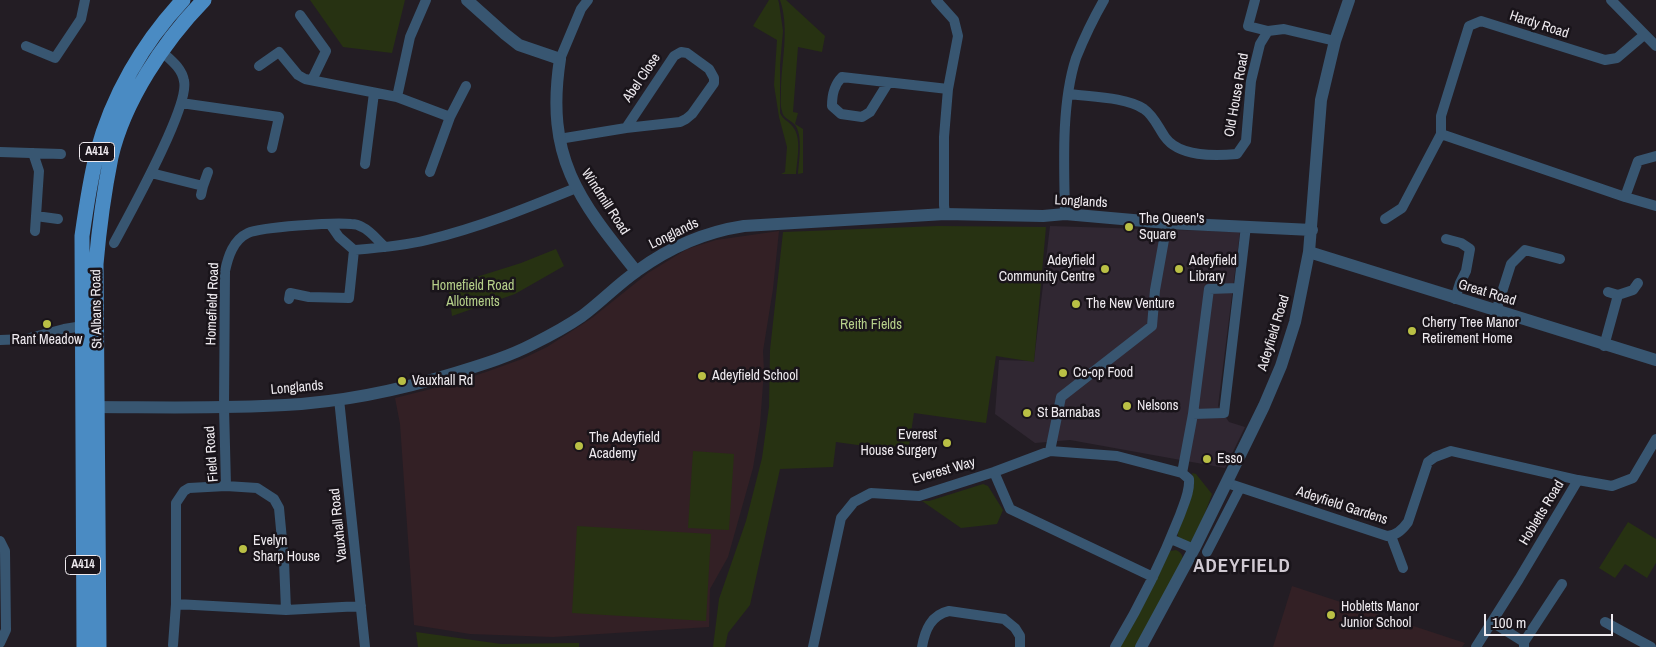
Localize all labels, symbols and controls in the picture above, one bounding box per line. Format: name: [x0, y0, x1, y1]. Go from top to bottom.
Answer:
street label: Hardy Road: [1507, 8, 1571, 42]
street label: Abel Close: [620, 50, 664, 106]
street label: Old House Road: [1221, 52, 1253, 138]
road number: A414: [80, 142, 114, 162]
street label: Windmill Road: [577, 166, 633, 238]
street label: Longlands: [1054, 192, 1108, 212]
place label: The Queen's Square: [1139, 211, 1204, 243]
street label: Longlands: [647, 215, 701, 253]
marker: The Queen's Square: [1123, 221, 1135, 233]
place label: Adeyfield Community Centre: [999, 253, 1095, 286]
place label: Adeyfield Library: [1189, 253, 1237, 286]
street label: Homefield Road: [203, 262, 223, 346]
marker: Adeyfield Community Centre: [1099, 263, 1111, 275]
marker: Adeyfield Library: [1173, 263, 1185, 275]
street label: St Albans Road: [88, 269, 106, 349]
street label: Great Road: [1456, 276, 1518, 310]
park label: Homefield Road Allotments: [432, 278, 514, 310]
street label: Adeyfield Road: [1254, 293, 1294, 373]
place label: The New Venture: [1086, 296, 1175, 312]
marker: The New Venture: [1070, 298, 1082, 310]
place label: Cherry Tree Manor Retirement Home: [1422, 315, 1519, 348]
park label: Reith Fields: [840, 317, 902, 333]
marker: Rant Meadow: [41, 318, 53, 330]
marker: Cherry Tree Manor Retirement Home: [1406, 325, 1418, 337]
place label: Rant Meadow: [12, 332, 82, 348]
place label: Co-op Food: [1073, 365, 1133, 381]
marker: Co-op Food: [1057, 367, 1069, 379]
place label: Adeyfield School: [712, 368, 798, 384]
marker: Adeyfield School: [696, 370, 708, 382]
place label: Vauxhall Rd: [412, 373, 473, 389]
marker: Vauxhall Rd: [396, 375, 408, 387]
street label: Longlands: [270, 377, 324, 399]
place label: Nelsons: [1137, 398, 1178, 414]
marker: Nelsons: [1121, 400, 1133, 412]
place label: St Barnabas: [1037, 405, 1100, 421]
marker: St Barnabas: [1021, 407, 1033, 419]
street label: Field Road: [202, 425, 222, 483]
place label: Everest House Surgery: [860, 427, 937, 460]
place label: The Adeyfield Academy: [589, 430, 660, 462]
marker: Everest House Surgery: [941, 437, 953, 449]
marker: The Adeyfield Academy: [573, 440, 585, 452]
place label: Esso: [1217, 451, 1243, 467]
marker: Esso: [1201, 453, 1213, 465]
street label: Everest Way: [911, 454, 977, 488]
street label: Hobletts Road: [1516, 477, 1568, 549]
street label: Adeyfield Gardens: [1294, 483, 1390, 529]
street label: Vauxhall Road: [327, 487, 351, 563]
place label: Evelyn Sharp House: [253, 533, 320, 566]
marker: Evelyn Sharp House: [237, 543, 249, 555]
road number: A414: [66, 556, 100, 574]
district label: ADEYFIELD: [1192, 556, 1292, 578]
place label: Hobletts Manor Junior School: [1341, 599, 1419, 632]
scale bar: [1486, 604, 1615, 636]
marker: Hobletts Manor Junior School: [1325, 609, 1337, 621]
text: 100 m: [1492, 612, 1526, 633]

